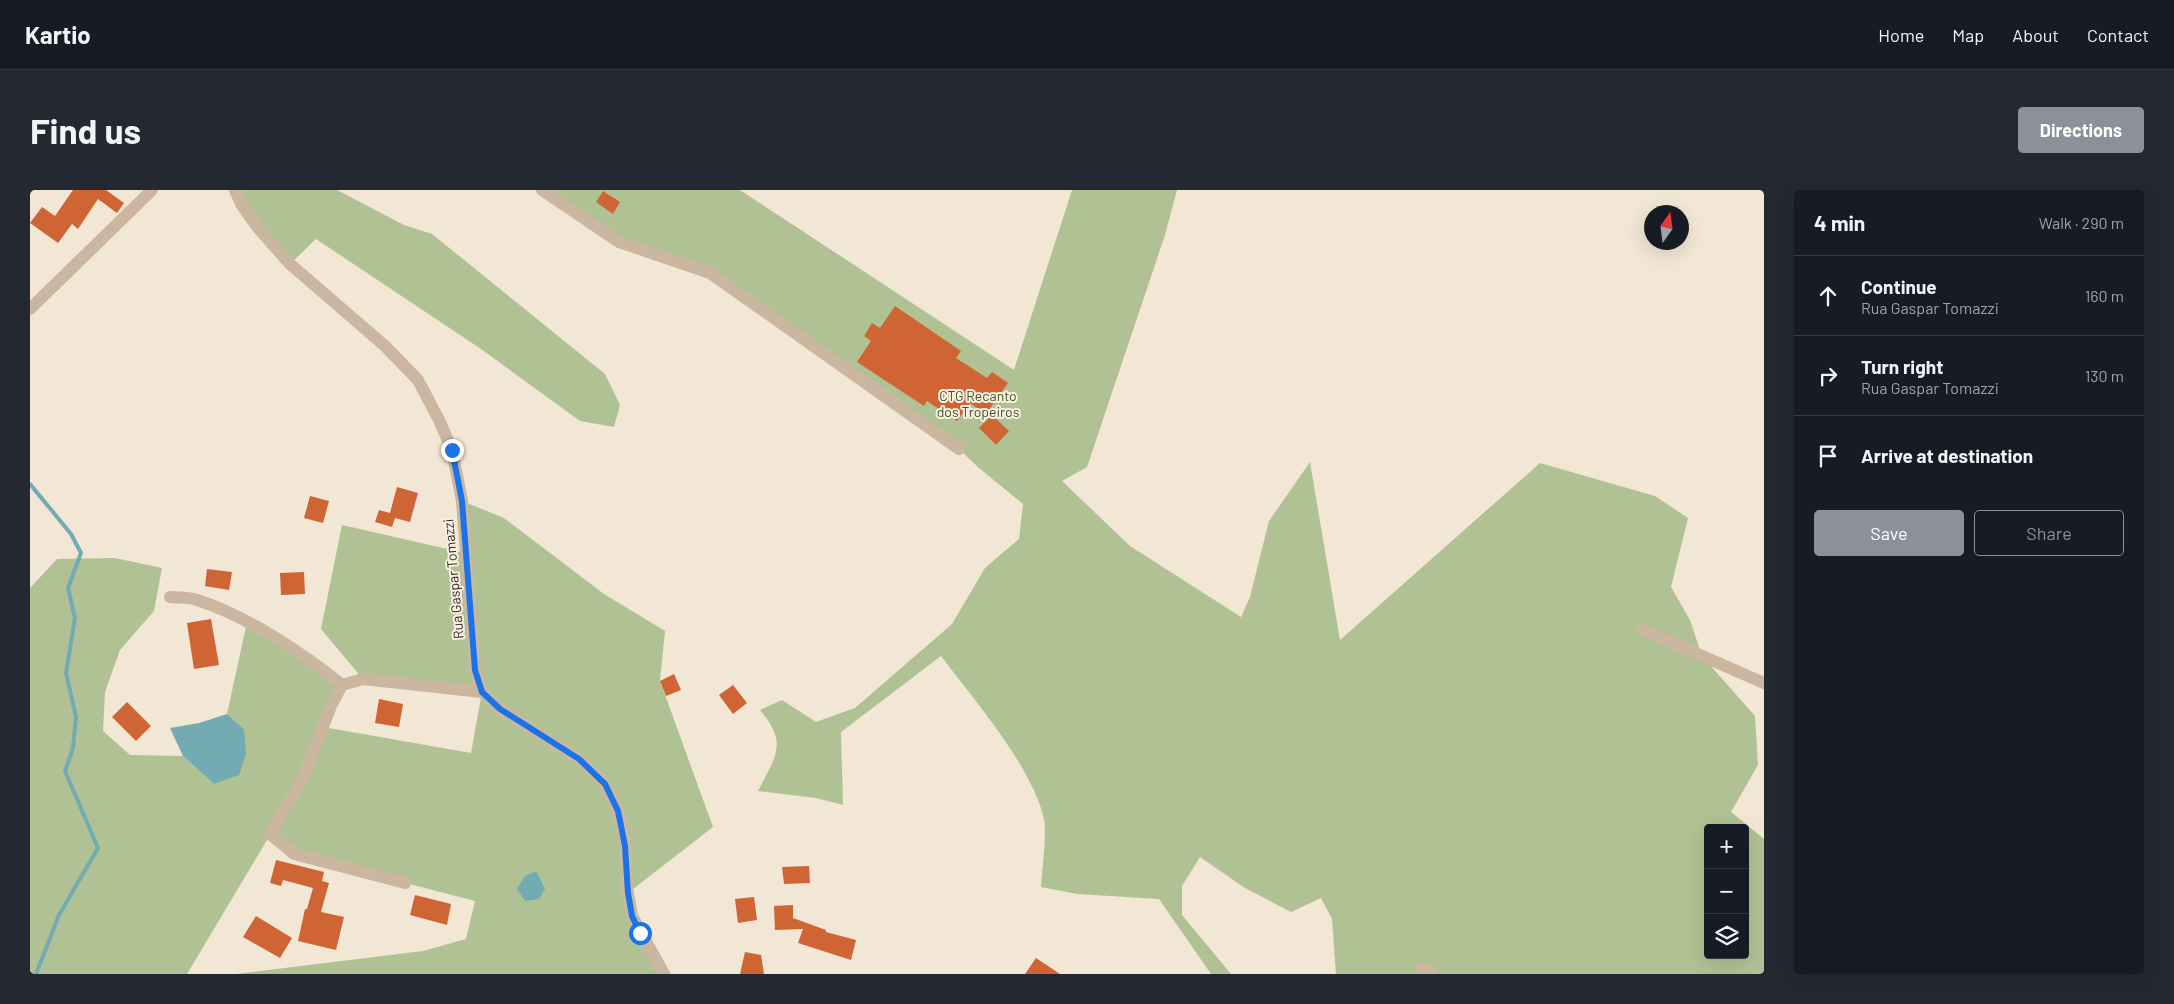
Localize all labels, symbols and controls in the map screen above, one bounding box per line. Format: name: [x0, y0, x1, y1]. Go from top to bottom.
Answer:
text: Kartio: [25, 20, 91, 49]
text: Home: [1878, 24, 1924, 46]
text: Map: [1952, 24, 1984, 46]
text: About: [2012, 24, 2059, 46]
text: Contact: [2087, 24, 2149, 46]
button: Directions: [2018, 107, 2144, 153]
text: Find us: [30, 109, 141, 151]
north arrow: [1644, 205, 1689, 250]
text: 4 min: [1814, 210, 1865, 235]
text: Walk · 290 m: [2039, 213, 2124, 232]
text: Continue: [1861, 275, 1937, 298]
icon: ahead: [1814, 282, 1842, 310]
text: 160 m: [2085, 286, 2124, 305]
text: Rua Gaspar Tomazzi: [1861, 298, 1999, 317]
text: Turn right: [1861, 355, 1943, 378]
icon: right: [1814, 362, 1842, 390]
text: 130 m: [2085, 366, 2124, 385]
text: Rua Gaspar Tomazzi: [1861, 378, 1999, 397]
park label: CTG Recanto dos Tropeiros: [937, 387, 1020, 420]
route end: [441, 439, 464, 462]
icon: arrive: [1814, 442, 1842, 470]
text: Arrive at destination: [1861, 444, 2033, 467]
button: Save: [1814, 510, 1964, 556]
button: Share: [1974, 510, 2124, 556]
street label: Rua Gaspar Tomazzi: [439, 518, 467, 640]
map controls: [1704, 824, 1749, 959]
button: +: [1704, 824, 1749, 869]
button: −: [1704, 869, 1749, 914]
button: layers: [1704, 914, 1749, 959]
route start: [629, 922, 652, 945]

